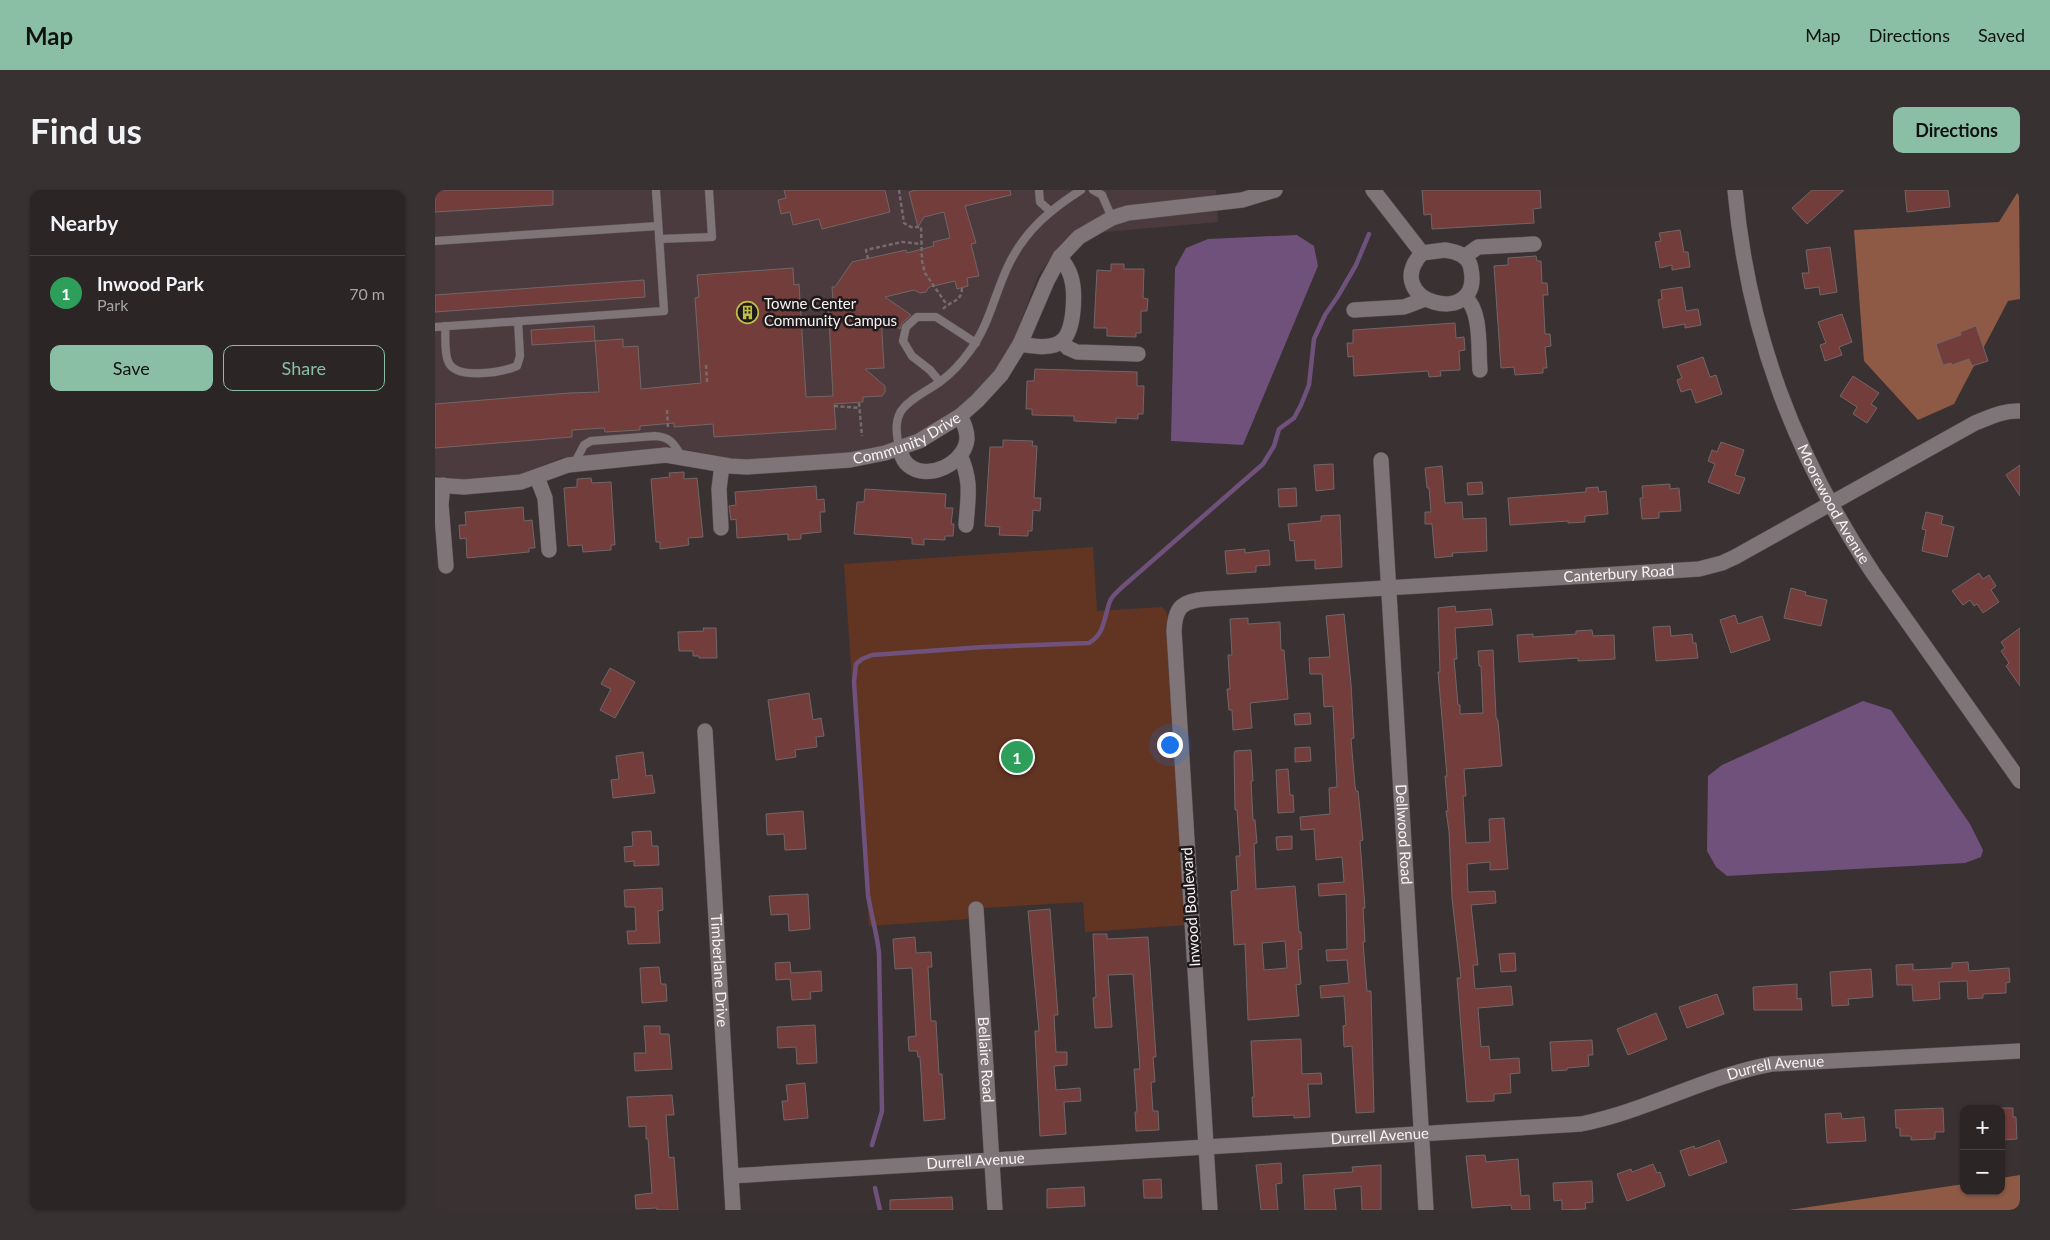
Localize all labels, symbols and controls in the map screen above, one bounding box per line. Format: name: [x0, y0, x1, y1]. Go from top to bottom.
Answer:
text: Map: [25, 21, 73, 50]
text: Map: [1805, 24, 1841, 46]
text: Directions: [1869, 24, 1950, 46]
text: Saved: [1978, 24, 2025, 46]
button: Directions: [1893, 107, 2020, 153]
text: Find us: [30, 109, 142, 151]
text: Nearby: [50, 210, 118, 235]
text: Inwood Park: [97, 272, 204, 295]
text: 1: [61, 284, 71, 303]
text: 70 m: [349, 284, 385, 303]
place label: Towne Center Community Campus: [764, 294, 897, 329]
text: Park: [97, 295, 128, 314]
building icon: Towne Center Community Campus: [736, 301, 760, 325]
button: Save: [50, 345, 213, 391]
button: Share: [223, 345, 385, 391]
street label: Community Drive: [851, 408, 964, 467]
street label: Moorewood Avenue: [1794, 441, 1874, 567]
street label: Canterbury Road: [1563, 561, 1675, 585]
your location: [1157, 732, 1183, 758]
pin: 1: [1001, 738, 1033, 776]
street label: Dellwood Road: [1392, 784, 1416, 885]
street label: Inwood Boulevard: [1177, 847, 1203, 967]
street label: Timberlane Drive: [708, 913, 732, 1028]
street label: Bellaire Road: [975, 1016, 998, 1103]
street label: Durrell Avenue: [1724, 1051, 1825, 1083]
map controls: [1960, 1105, 2005, 1195]
button: +: [1960, 1105, 2005, 1150]
street label: Durrell Avenue: [1330, 1123, 1429, 1147]
street label: Durrell Avenue: [926, 1148, 1025, 1172]
button: −: [1960, 1150, 2005, 1195]

